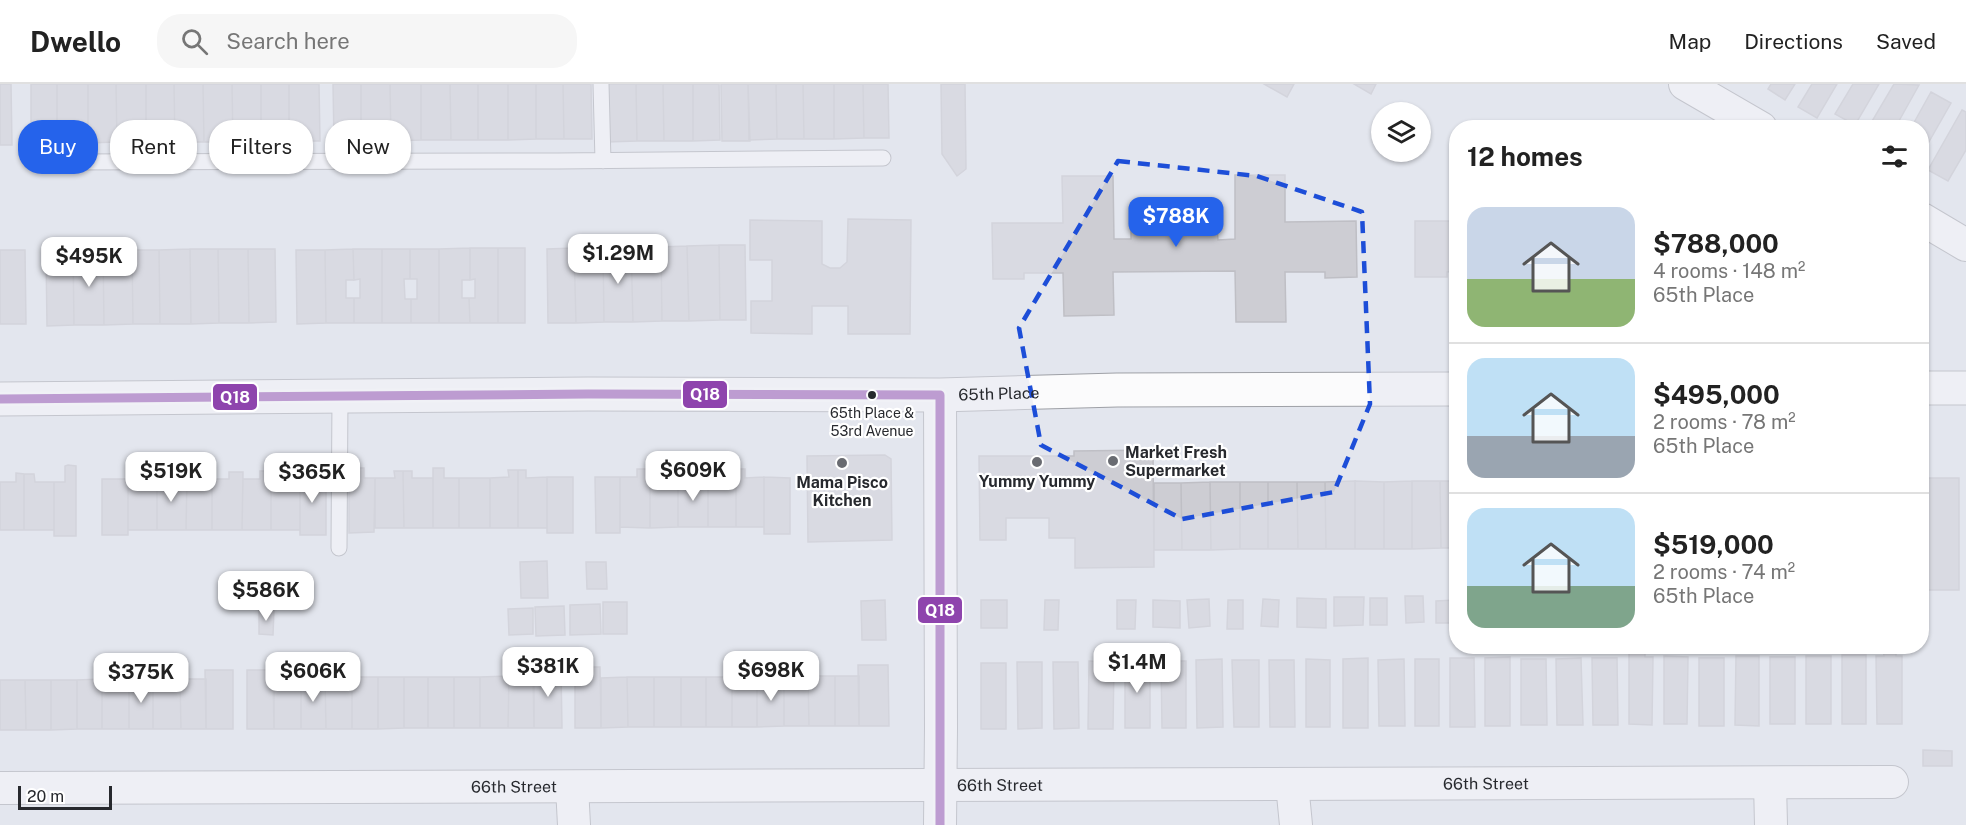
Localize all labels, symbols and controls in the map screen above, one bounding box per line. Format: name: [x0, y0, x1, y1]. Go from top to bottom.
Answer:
search box: [157, 14, 577, 68]
text: Dwello: [30, 25, 121, 58]
icon: search: [178, 25, 211, 58]
text: Search here: [226, 28, 350, 54]
text: Map: [1669, 29, 1711, 54]
text: Directions: [1744, 29, 1843, 54]
text: Saved: [1876, 29, 1936, 54]
map controls: [1371, 102, 1431, 162]
button: layers: [1371, 102, 1431, 162]
chip: Buy: [18, 120, 98, 174]
chip: Rent: [110, 120, 197, 174]
chip: Filters: [209, 120, 313, 174]
chip: New: [325, 120, 411, 174]
icon: filters: [1878, 140, 1911, 173]
text: 12 homes: [1467, 141, 1583, 172]
pin: $788K: [1134, 197, 1218, 248]
text: $788K: [1142, 204, 1210, 228]
text: $788,000: [1653, 228, 1779, 259]
icon: home: [1515, 231, 1587, 303]
pin: $1.29M: [569, 234, 667, 285]
pin: $495K: [47, 237, 131, 288]
text: $1.29M: [582, 241, 654, 265]
text: $495K: [55, 244, 123, 268]
text: 4 rooms · 148 m²: [1653, 259, 1805, 283]
text: 65th Place: [1653, 283, 1754, 307]
text: $495,000: [1653, 379, 1780, 410]
line badge: Q18: [682, 380, 728, 409]
icon: home: [1515, 382, 1587, 454]
line badge: Q18: [212, 383, 258, 411]
street label: 65th Place: [958, 383, 1040, 404]
text: Q18: [690, 385, 720, 404]
text: Q18: [220, 388, 250, 407]
marker: 65th Place & 53rd Avenue: [866, 389, 878, 401]
place label: 65th Place & 53rd Avenue: [830, 405, 914, 439]
text: 2 rooms · 78 m²: [1653, 410, 1796, 434]
text: 65th Place: [1653, 434, 1754, 458]
place label: Market Fresh Supermarket: [1125, 443, 1227, 480]
pin: $609K: [651, 451, 735, 502]
pin: $519K: [129, 452, 213, 503]
pin: $365K: [270, 453, 354, 504]
marker: Market Fresh Supermarket: [1106, 454, 1120, 468]
marker: Yummy Yummy: [1030, 455, 1044, 469]
marker: Mama Pisco Kitchen: [835, 456, 849, 470]
text: $609K: [659, 458, 727, 482]
text: $519K: [139, 459, 203, 483]
text: $365K: [278, 460, 346, 484]
place label: Yummy Yummy: [979, 472, 1095, 491]
place label: Mama Pisco Kitchen: [796, 473, 888, 510]
text: $519,000: [1653, 529, 1774, 560]
icon: home: [1515, 532, 1587, 604]
text: 2 rooms · 74 m²: [1653, 560, 1795, 584]
pin: $586K: [224, 571, 308, 622]
text: $586K: [232, 578, 300, 602]
text: 65th Place: [1653, 584, 1754, 608]
line badge: Q18: [917, 596, 963, 624]
text: Q18: [925, 601, 955, 620]
pin: $1.4M: [1095, 643, 1179, 694]
pin: $381K: [506, 647, 590, 698]
text: $1.4M: [1108, 650, 1166, 674]
pin: $698K: [729, 651, 813, 702]
pin: $606K: [271, 652, 355, 703]
pin: $375K: [99, 653, 183, 704]
text: $381K: [516, 654, 580, 678]
text: $698K: [737, 658, 805, 682]
text: $606K: [279, 659, 347, 683]
text: $375K: [108, 660, 174, 684]
street label: 66th Street: [1443, 774, 1529, 793]
street label: 66th Street: [957, 776, 1043, 795]
street label: 66th Street: [471, 777, 557, 797]
scale bar: [18, 783, 112, 810]
text: 20 m: [27, 787, 64, 806]

